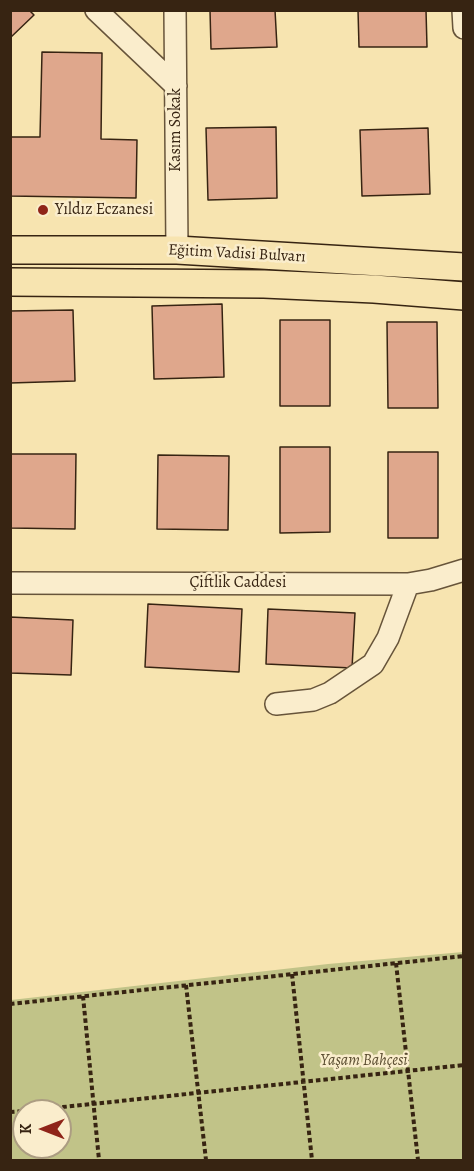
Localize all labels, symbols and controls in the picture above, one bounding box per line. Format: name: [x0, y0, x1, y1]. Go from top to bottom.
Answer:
street label: Kasım Sokak: [166, 88, 186, 172]
place label: Yıldız Eczanesi: [55, 200, 153, 220]
marker: Yıldız Eczanesi: [36, 203, 50, 217]
street label: Eğitim Vadisi Bulvarı: [168, 241, 306, 267]
street label: Çiftlik Caddesi: [190, 573, 286, 593]
park label: Yaşam Bahçesi: [320, 1051, 408, 1071]
north arrow: [12, 1099, 72, 1159]
text: K: [15, 1124, 37, 1134]

